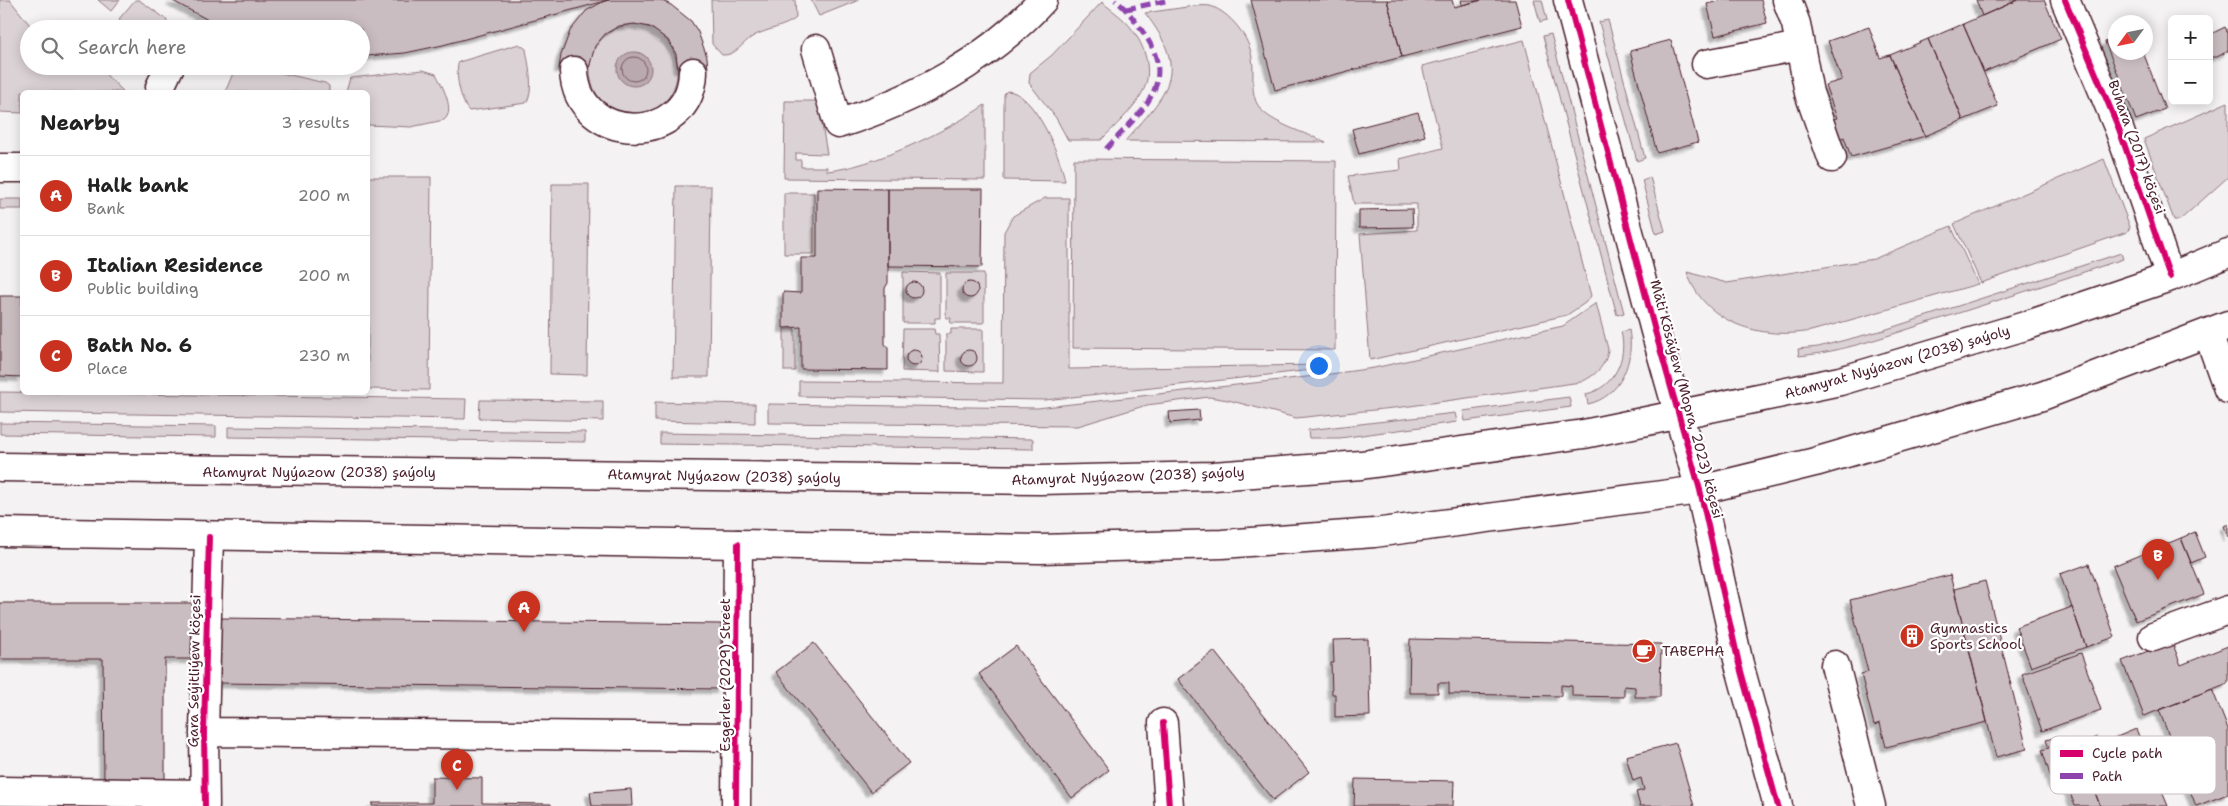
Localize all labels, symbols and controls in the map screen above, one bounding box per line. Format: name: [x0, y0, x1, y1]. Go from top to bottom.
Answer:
north arrow: [2108, 15, 2153, 60]
map controls: [2168, 15, 2213, 105]
button: +: [2168, 15, 2213, 60]
search box: [20, 20, 370, 75]
icon: search: [38, 34, 66, 62]
text: Search here: [78, 35, 187, 60]
button: −: [2168, 60, 2213, 105]
street label: Buhara (2017) köçesi: [2104, 77, 2170, 217]
text: Nearby: [40, 109, 120, 137]
text: 3 results: [281, 112, 350, 133]
text: Halk bank: [87, 173, 189, 198]
text: A: [50, 185, 62, 206]
text: 200 m: [298, 185, 350, 206]
text: Bank: [87, 198, 125, 219]
text: Italian Residence: [87, 253, 263, 278]
text: B: [51, 265, 61, 286]
text: 200 m: [298, 265, 350, 286]
text: Public building: [87, 278, 199, 299]
street label: Mäti Kösäýew (Mopra, 2023) köçesi: [1646, 278, 1728, 520]
street label: Atamyrat Nyýazow (2038) şaýoly: [1782, 321, 2012, 403]
text: Bath No. 6: [87, 333, 192, 358]
text: C: [51, 345, 61, 366]
text: 230 m: [298, 345, 350, 366]
your location: [1306, 353, 1332, 379]
text: Place: [87, 358, 128, 379]
street label: Atamyrat Nyýazow (2038) şaýoly: [202, 463, 436, 481]
street label: Atamyrat Nyýazow (2038) şaýoly: [1011, 463, 1245, 489]
street label: Atamyrat Nyýazow (2038) şaýoly: [607, 465, 841, 487]
pin: B: [2142, 539, 2174, 580]
pin: A: [508, 591, 540, 632]
street label: Gara Seýitliýew köçesi: [184, 594, 204, 748]
street label: Esgerler (2029) Street: [716, 598, 734, 752]
place label: Gymnastics Sports School: [1930, 619, 2023, 653]
building icon: Gymnastics Sports School: [1899, 623, 1925, 649]
cafe icon: ТАВЕРНА: [1631, 638, 1657, 664]
place label: ТАВЕРНА: [1662, 642, 1725, 660]
legend: [2050, 736, 2216, 794]
text: Cycle path: [2092, 744, 2163, 762]
pin: C: [441, 749, 473, 790]
text: Path: [2092, 767, 2123, 785]

